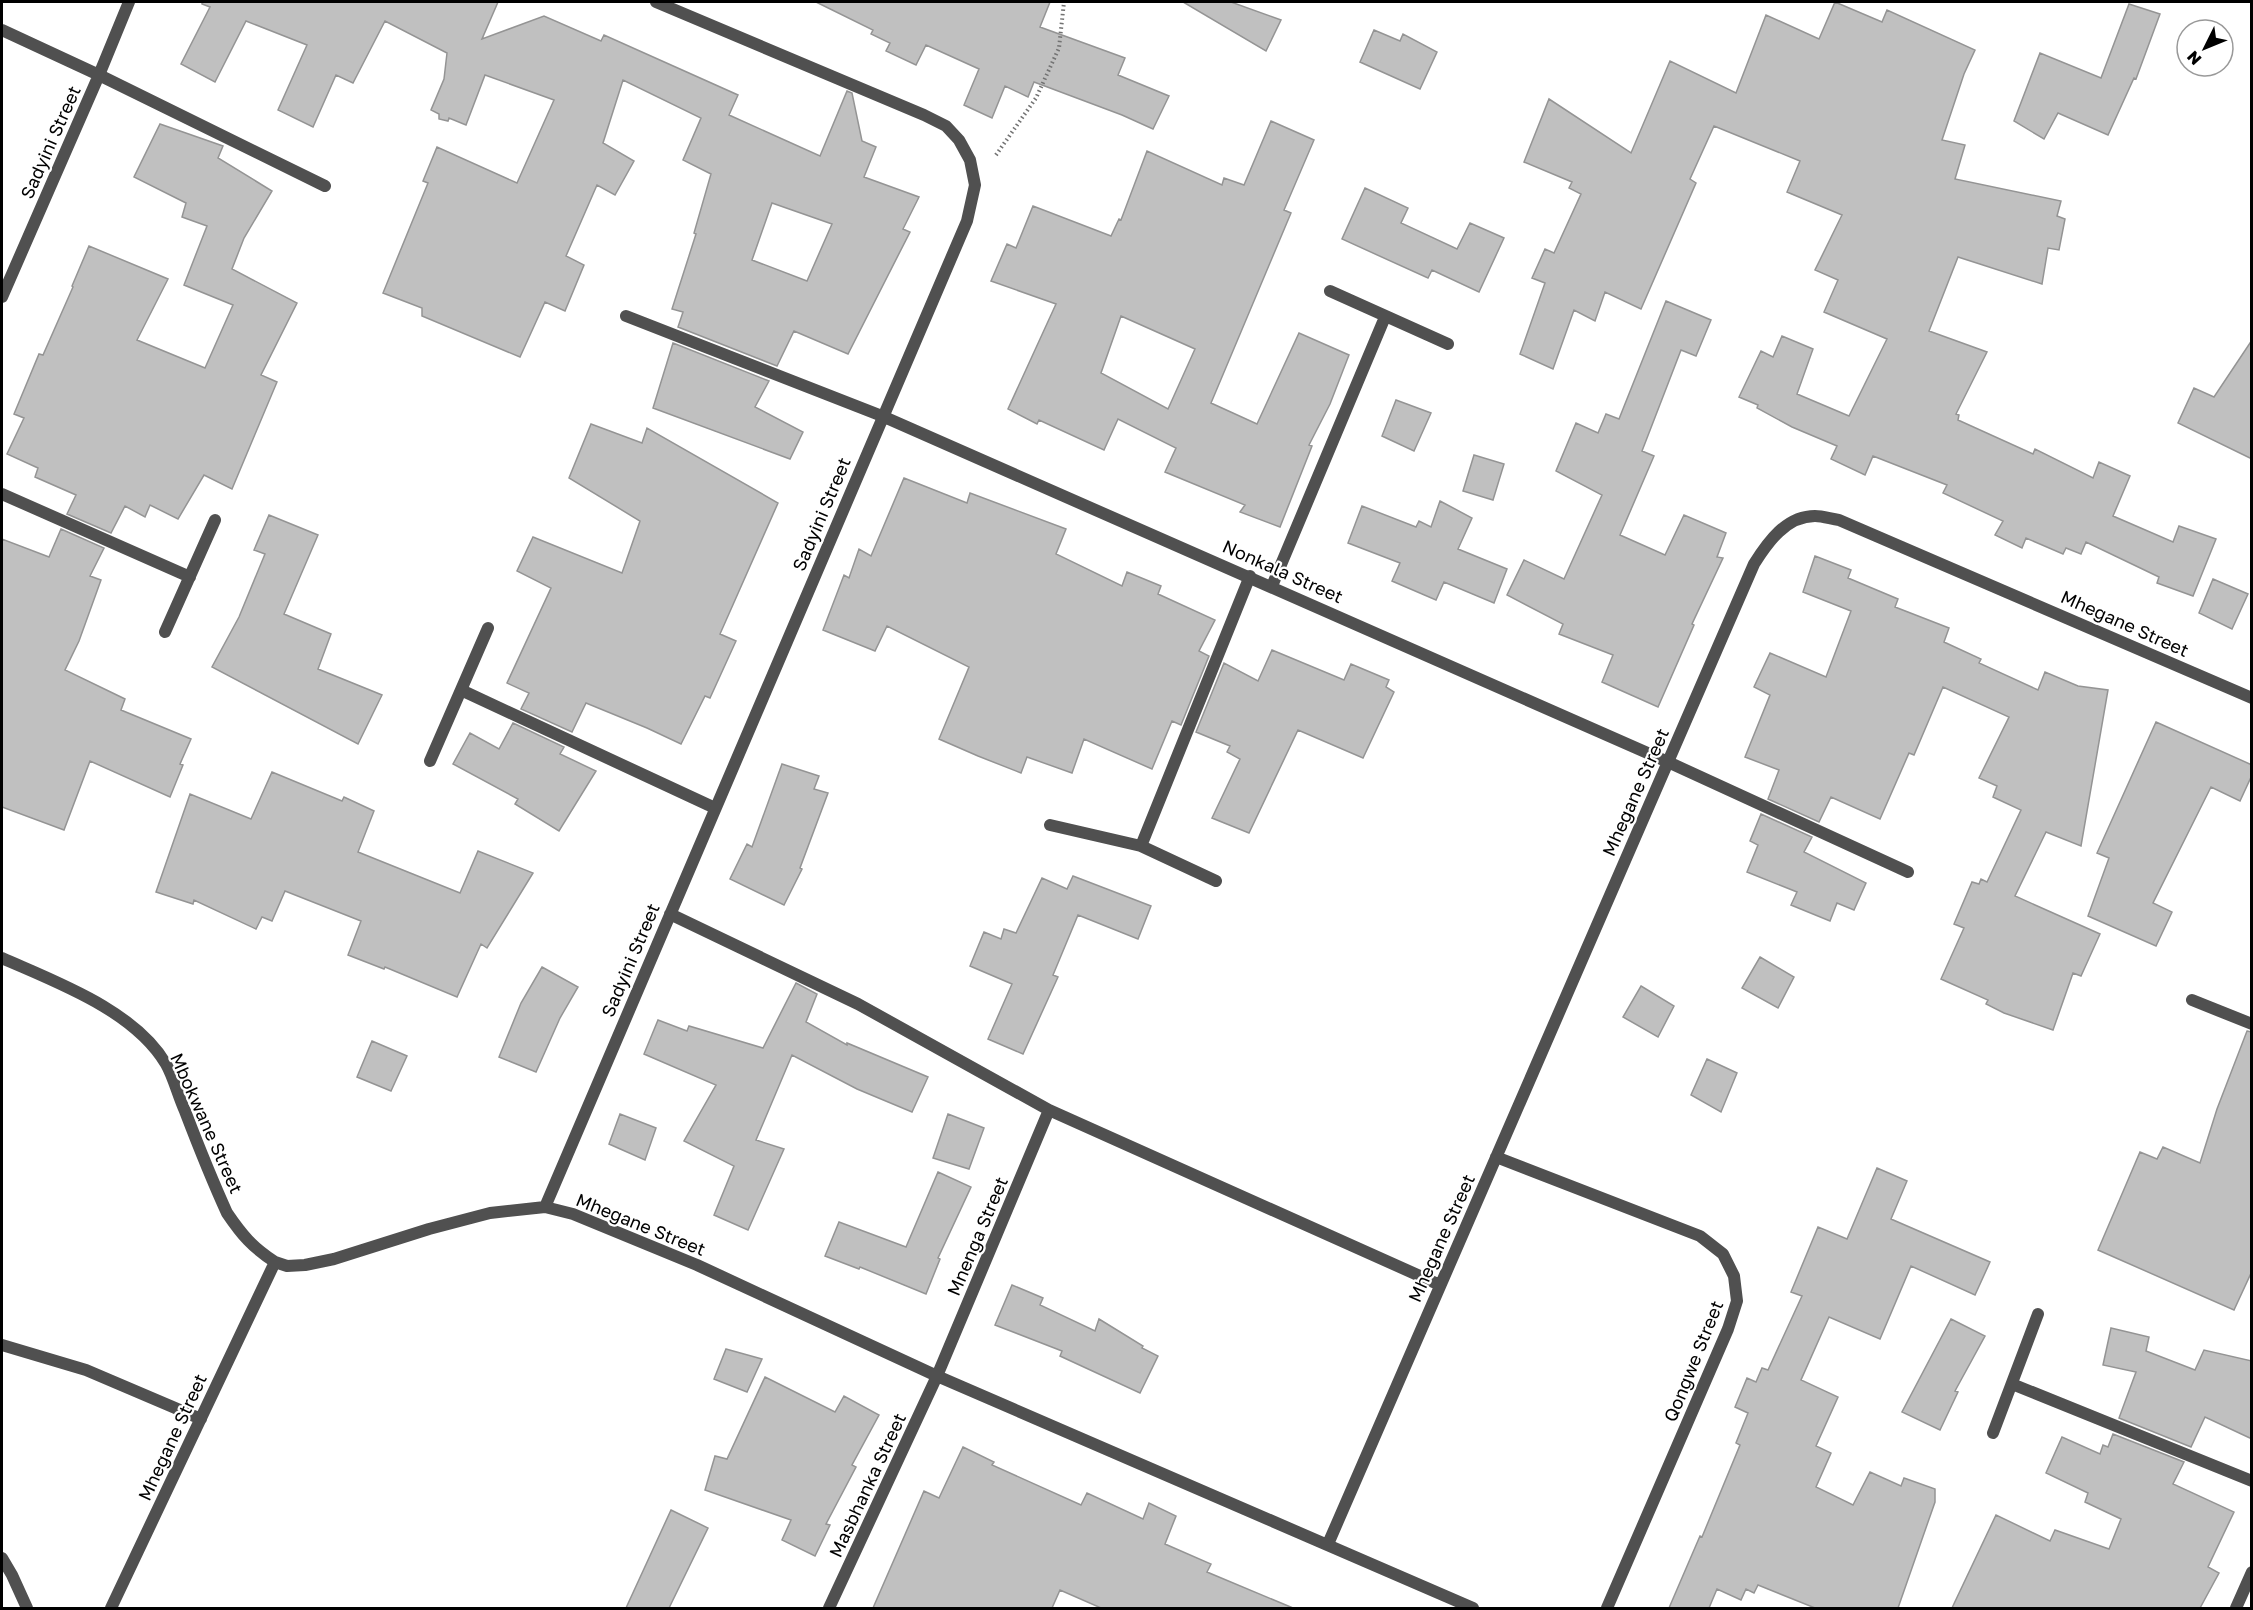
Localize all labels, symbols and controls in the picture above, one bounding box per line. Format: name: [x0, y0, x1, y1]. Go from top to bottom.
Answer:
north arrow: [2175, 18, 2235, 78]
text: N: [2183, 47, 2205, 70]
street label: Sadyini Street: [15, 82, 85, 202]
street label: Sadyini Street: [787, 454, 855, 574]
street label: Nonkala Street: [1219, 535, 1347, 607]
street label: Mhegane Street: [2058, 585, 2192, 661]
street label: Mhegane Street: [1597, 725, 1673, 859]
street label: Sadyini Street: [596, 900, 664, 1020]
street label: Mbokwane Street: [166, 1049, 248, 1197]
street label: Mhegane Street: [1403, 1171, 1479, 1305]
street label: Mnenga Street: [942, 1173, 1012, 1299]
street label: Mhegane Street: [573, 1188, 709, 1260]
street label: Qongwe Street: [1659, 1297, 1727, 1425]
street label: Mhegane Street: [133, 1370, 211, 1504]
street label: Masbhanka Street: [824, 1409, 910, 1561]

